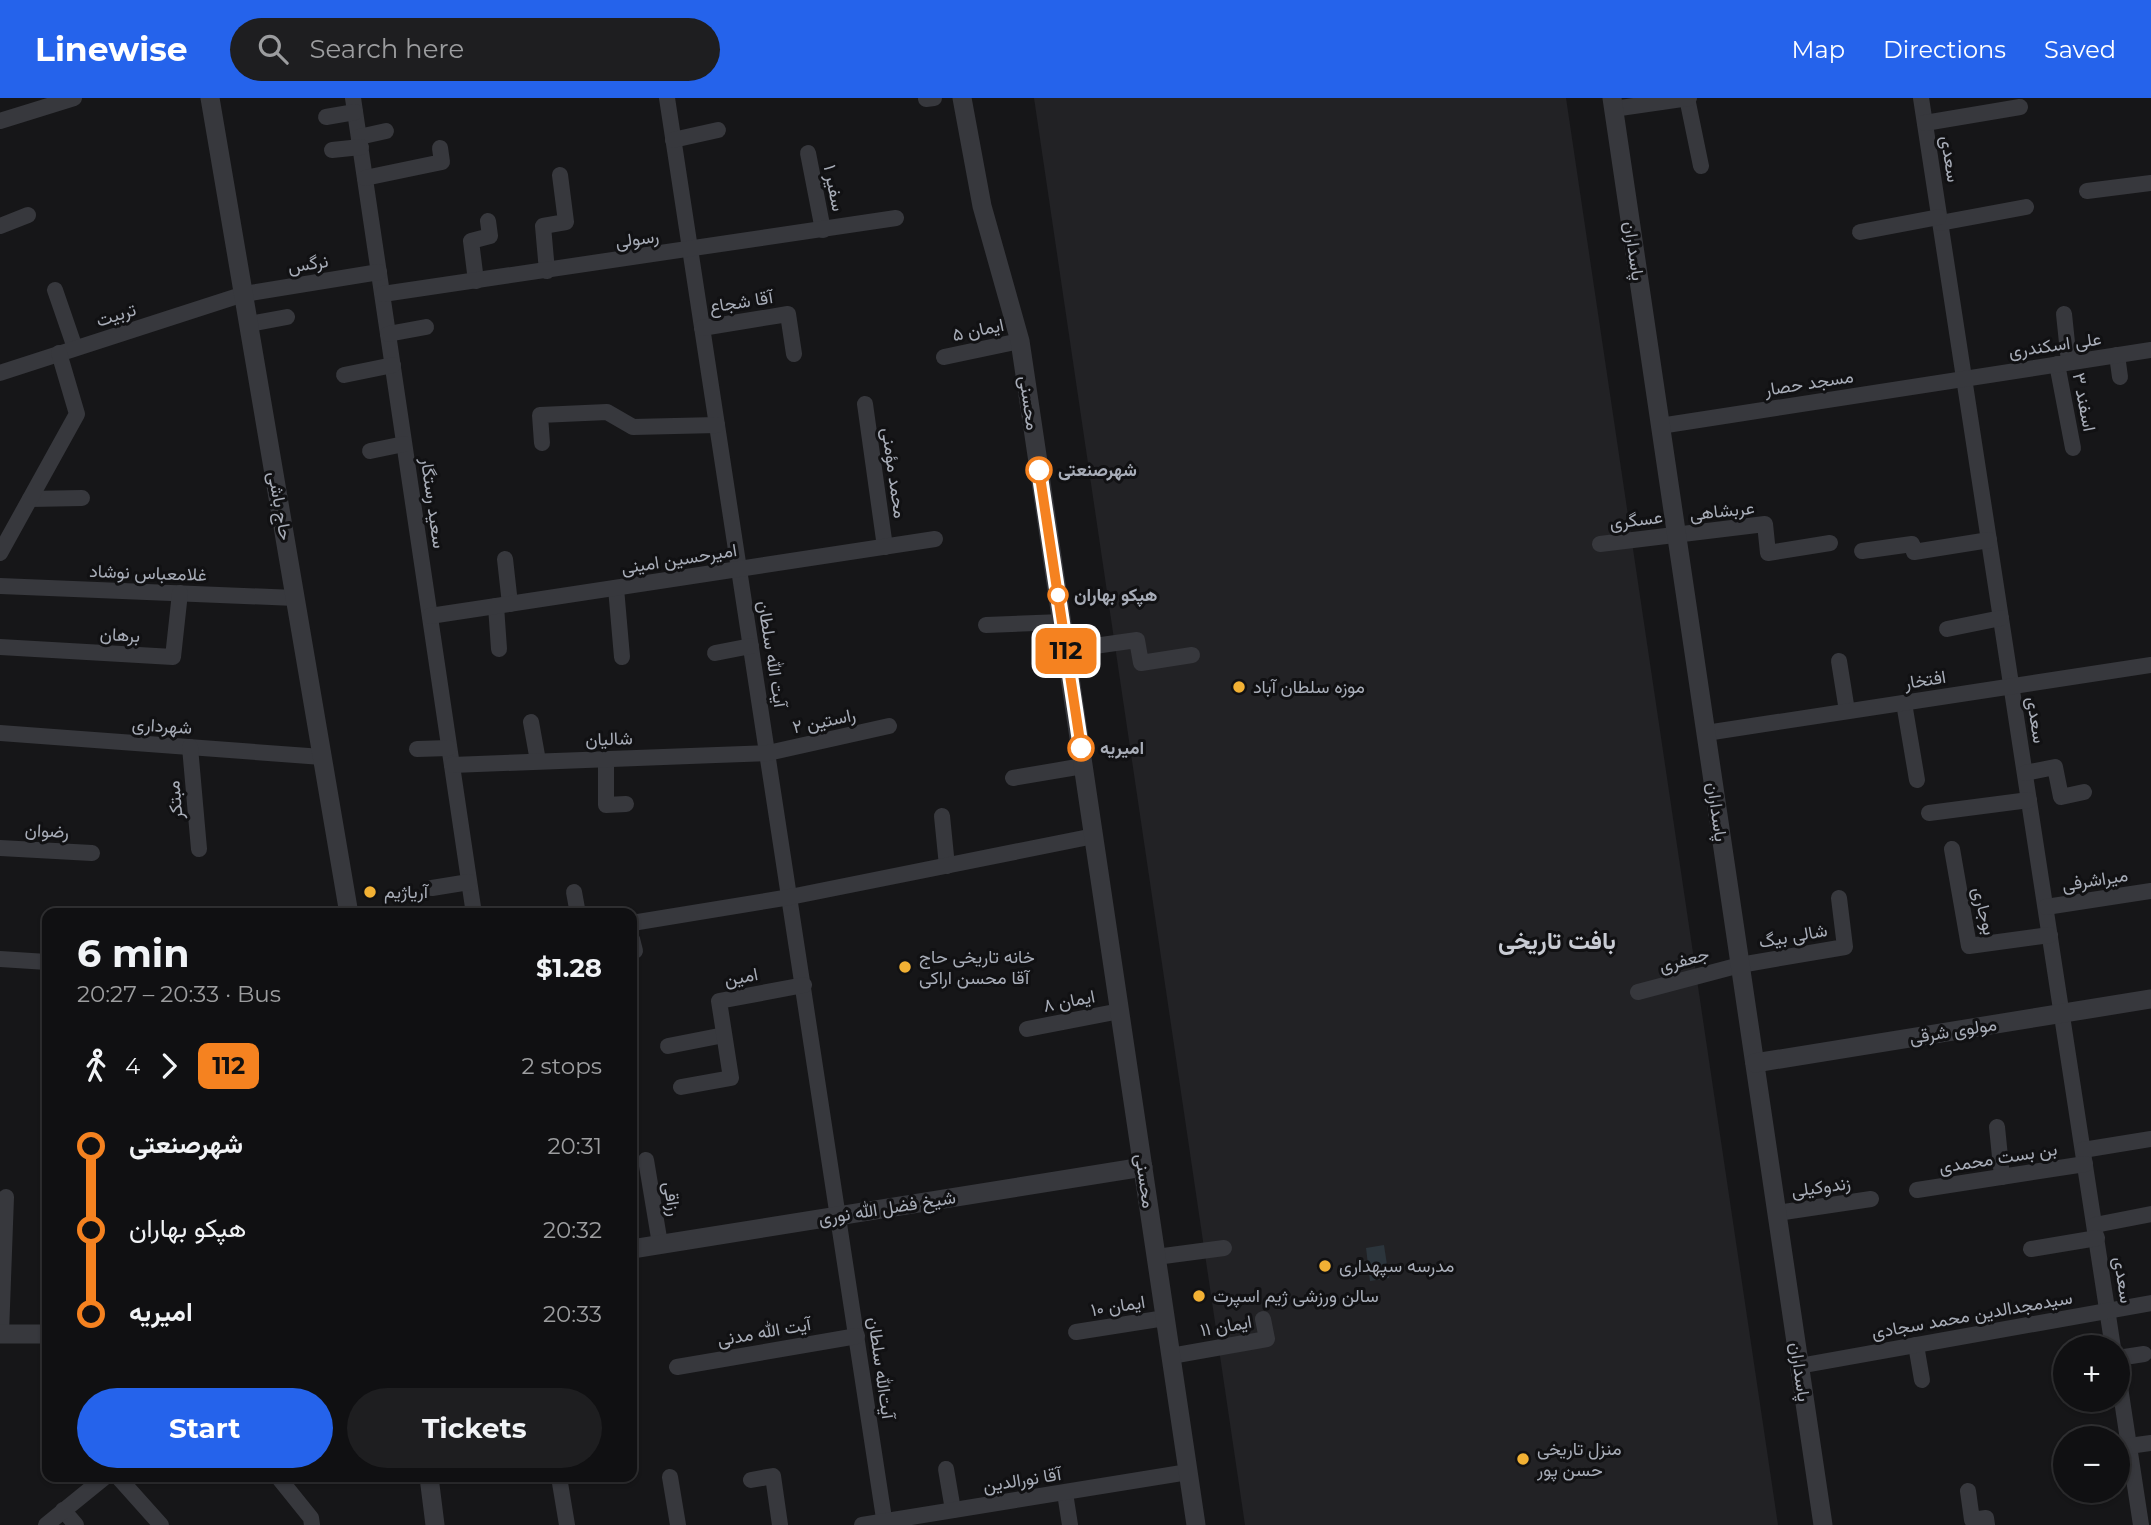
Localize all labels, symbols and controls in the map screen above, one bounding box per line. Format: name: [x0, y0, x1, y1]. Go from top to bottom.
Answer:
search box: [230, 18, 720, 81]
text: Linewise: [35, 29, 188, 69]
icon: search: [254, 30, 292, 68]
text: Search here: [310, 33, 464, 65]
text: Map: [1792, 35, 1845, 64]
text: Directions: [1883, 35, 2006, 64]
text: Saved: [2044, 35, 2116, 64]
street label: سعدی: [1935, 134, 1965, 184]
street label: سفیر ۱: [819, 163, 849, 213]
street label: پاسداران: [1618, 220, 1649, 282]
street label: رسولی: [614, 225, 660, 253]
street label: نرگس: [286, 250, 330, 278]
street label: آقا شجاع: [708, 286, 776, 319]
street label: تربیت: [93, 298, 139, 332]
street label: ایمان ۵: [950, 314, 1006, 346]
street label: علی اسکندری: [2007, 328, 2103, 362]
street label: مسجد حصار: [1762, 365, 1855, 401]
street label: اسفند ۳: [2068, 371, 2100, 433]
street label: محسنی: [1014, 374, 1044, 432]
street label: محمد مؤمنی: [877, 426, 911, 520]
street label: سعید رستگار: [416, 455, 450, 550]
marker: شهرصنعتی: [1026, 457, 1052, 483]
place label: شهرصنعتی: [1058, 459, 1137, 481]
street label: حاج باشی: [262, 470, 297, 542]
street label: عربشاهی: [1688, 497, 1756, 525]
street label: عسگری: [1608, 506, 1664, 534]
street label: امیرحسین امینی: [620, 539, 738, 579]
street label: غلامعباس نوشاد: [89, 560, 207, 586]
place label: هپکو بهاران: [1074, 584, 1158, 607]
marker: هپکو بهاران: [1048, 585, 1068, 605]
street label: آیت الله سلطان: [753, 599, 792, 711]
street label: برهان: [99, 623, 141, 647]
line badge: 112: [1026, 628, 1106, 674]
text: 112: [1050, 636, 1082, 665]
street label: افتخار: [1902, 666, 1947, 694]
place label: موزه سلطان آباد: [1253, 676, 1365, 698]
marker: موزه سلطان آباد: [1231, 679, 1247, 695]
street label: سعدی: [2021, 695, 2051, 745]
street label: راستین ۲: [790, 704, 858, 738]
street label: شهرداری: [131, 713, 193, 739]
street label: شالیان: [585, 727, 633, 751]
marker: امیریه: [1068, 735, 1094, 761]
place label: امیریه: [1100, 737, 1144, 759]
street label: مبتکر: [162, 780, 188, 821]
street label: پاسداران: [1701, 781, 1732, 843]
street label: رضوان: [24, 819, 70, 843]
street label: میراشرفی: [2060, 864, 2130, 896]
place label: آریاژیم: [384, 881, 430, 904]
marker: آریاژیم: [362, 884, 378, 900]
street label: بوجاری: [1967, 885, 2001, 937]
street label: شالی بیگ: [1757, 919, 1829, 953]
district label: بافت تاریخی: [1498, 926, 1616, 956]
text: 6 min: [77, 930, 190, 977]
street label: جعفری: [1657, 943, 1711, 977]
place label: خانه تاریخی حاج آقا محسن اراکی: [919, 946, 1035, 989]
text: $1.28: [536, 952, 602, 984]
marker: خانه تاریخی حاج آقا محسن اراکی: [897, 959, 913, 975]
street label: امین: [722, 963, 760, 991]
text: 20:27 – 20:33 · Bus: [77, 980, 281, 1008]
street label: ایمان ۸: [1041, 985, 1097, 1017]
street label: مولوی شرقی: [1908, 1013, 1998, 1049]
icon: walk: [77, 1047, 115, 1085]
icon: forward: [150, 1047, 188, 1085]
text: 112: [212, 1051, 245, 1080]
text: 4: [125, 1052, 140, 1080]
text: 2 stops: [522, 1052, 602, 1080]
text: شهرصنعتی: [129, 1128, 243, 1160]
text: 20:31: [548, 1132, 602, 1160]
street label: بن بست محمدی: [1937, 1138, 2059, 1178]
street label: محسنی: [1130, 1152, 1160, 1210]
street label: زندوکیلی: [1790, 1172, 1852, 1202]
street label: رزاقی: [658, 1180, 686, 1218]
street label: شیخ فضل الله نوری: [817, 1186, 957, 1231]
text: هپکو بهاران: [129, 1212, 246, 1244]
text: 20:32: [543, 1216, 602, 1244]
place label: مدرسه سپهداری: [1339, 1255, 1454, 1278]
street label: سعدی: [2108, 1255, 2138, 1305]
marker: مدرسه سپهداری: [1317, 1258, 1333, 1274]
place label: سالن ورزشی ژیم اسپرت: [1213, 1285, 1379, 1308]
street label: سیدمجدالدین محمد سجادی: [1870, 1286, 2074, 1344]
marker: سالن ورزشی ژیم اسپرت: [1191, 1288, 1207, 1304]
street label: ایمان ۱۰: [1089, 1291, 1147, 1321]
text: امیریه: [129, 1296, 193, 1328]
text: 20:33: [543, 1300, 602, 1328]
street label: ایمان ۱۱: [1198, 1311, 1254, 1341]
street label: آیت الله مدنی: [716, 1313, 814, 1351]
street label: آیت‌الله سلطان: [863, 1316, 899, 1422]
map controls: [2053, 1335, 2130, 1503]
button: +: [2053, 1335, 2130, 1412]
street label: پاسداران: [1784, 1341, 1815, 1403]
button: Start: [77, 1388, 333, 1468]
button: Tickets: [347, 1388, 602, 1468]
button: −: [2053, 1426, 2130, 1503]
place label: منزل تاریخی حسن پور: [1536, 1438, 1622, 1482]
marker: منزل تاریخی حسن پور: [1515, 1451, 1531, 1467]
street label: آقا نورالدین: [981, 1463, 1064, 1497]

